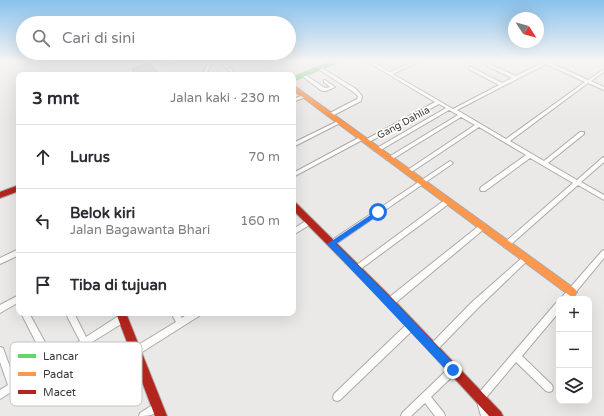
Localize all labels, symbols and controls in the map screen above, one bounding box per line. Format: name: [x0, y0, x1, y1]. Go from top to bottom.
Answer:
north arrow: [508, 12, 544, 48]
search box: [16, 16, 296, 60]
icon: search: [30, 27, 52, 49]
text: Cari di sini: [62, 29, 135, 47]
text: 3 mnt: [32, 88, 79, 109]
text: Jalan kaki · 230 m: [170, 90, 280, 106]
street label: Gang Dahlia: [375, 104, 432, 142]
icon: ahead: [32, 146, 54, 168]
text: Lurus: [70, 148, 110, 166]
text: 70 m: [248, 149, 280, 165]
route start: [369, 203, 387, 221]
text: Belok kiri: [70, 204, 135, 222]
icon: left: [32, 210, 54, 232]
text: 160 m: [240, 213, 280, 229]
text: Jalan Bagawanta Bhari: [70, 222, 210, 238]
icon: arrive: [32, 274, 54, 296]
text: Tiba di tujuan: [70, 276, 167, 294]
map controls: [556, 296, 592, 404]
button: +: [556, 296, 592, 332]
button: −: [556, 332, 592, 368]
legend: [10, 342, 142, 406]
text: Lancar: [43, 350, 79, 363]
route end: [444, 361, 462, 379]
text: Padat: [43, 368, 73, 381]
button: layers: [556, 368, 592, 404]
text: Macet: [43, 386, 76, 399]

